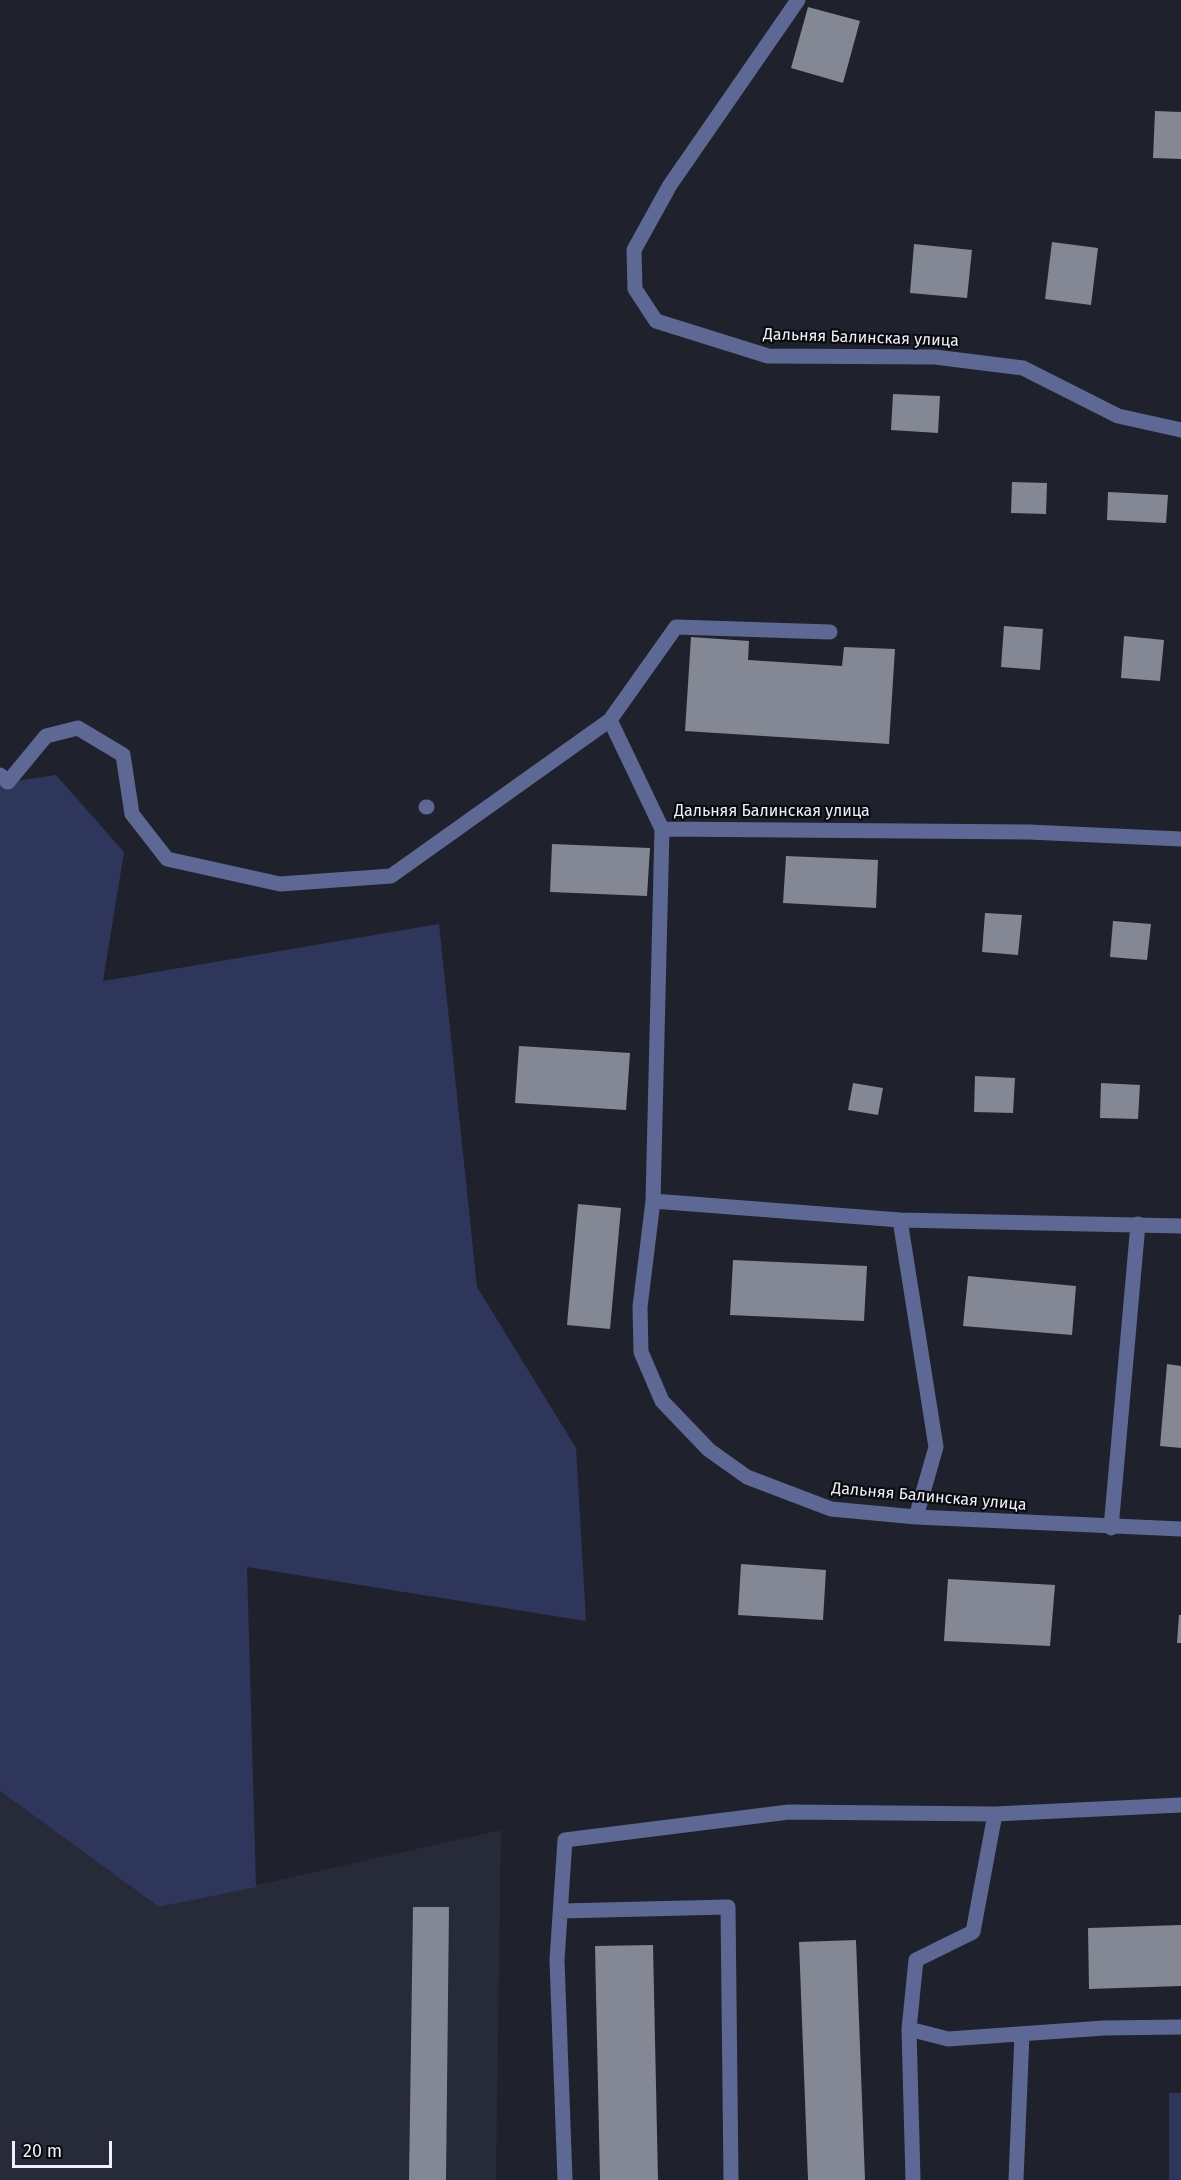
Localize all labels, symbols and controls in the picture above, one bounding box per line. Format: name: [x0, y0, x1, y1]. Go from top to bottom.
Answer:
street label: Дальняя Балинская улица: [763, 325, 959, 351]
street label: Дальняя Балинская улица: [674, 802, 870, 822]
street label: Дальняя Балинская улица: [831, 1479, 1027, 1515]
scale bar: [15, 2129, 116, 2167]
text: 20 m: [23, 2140, 62, 2162]

